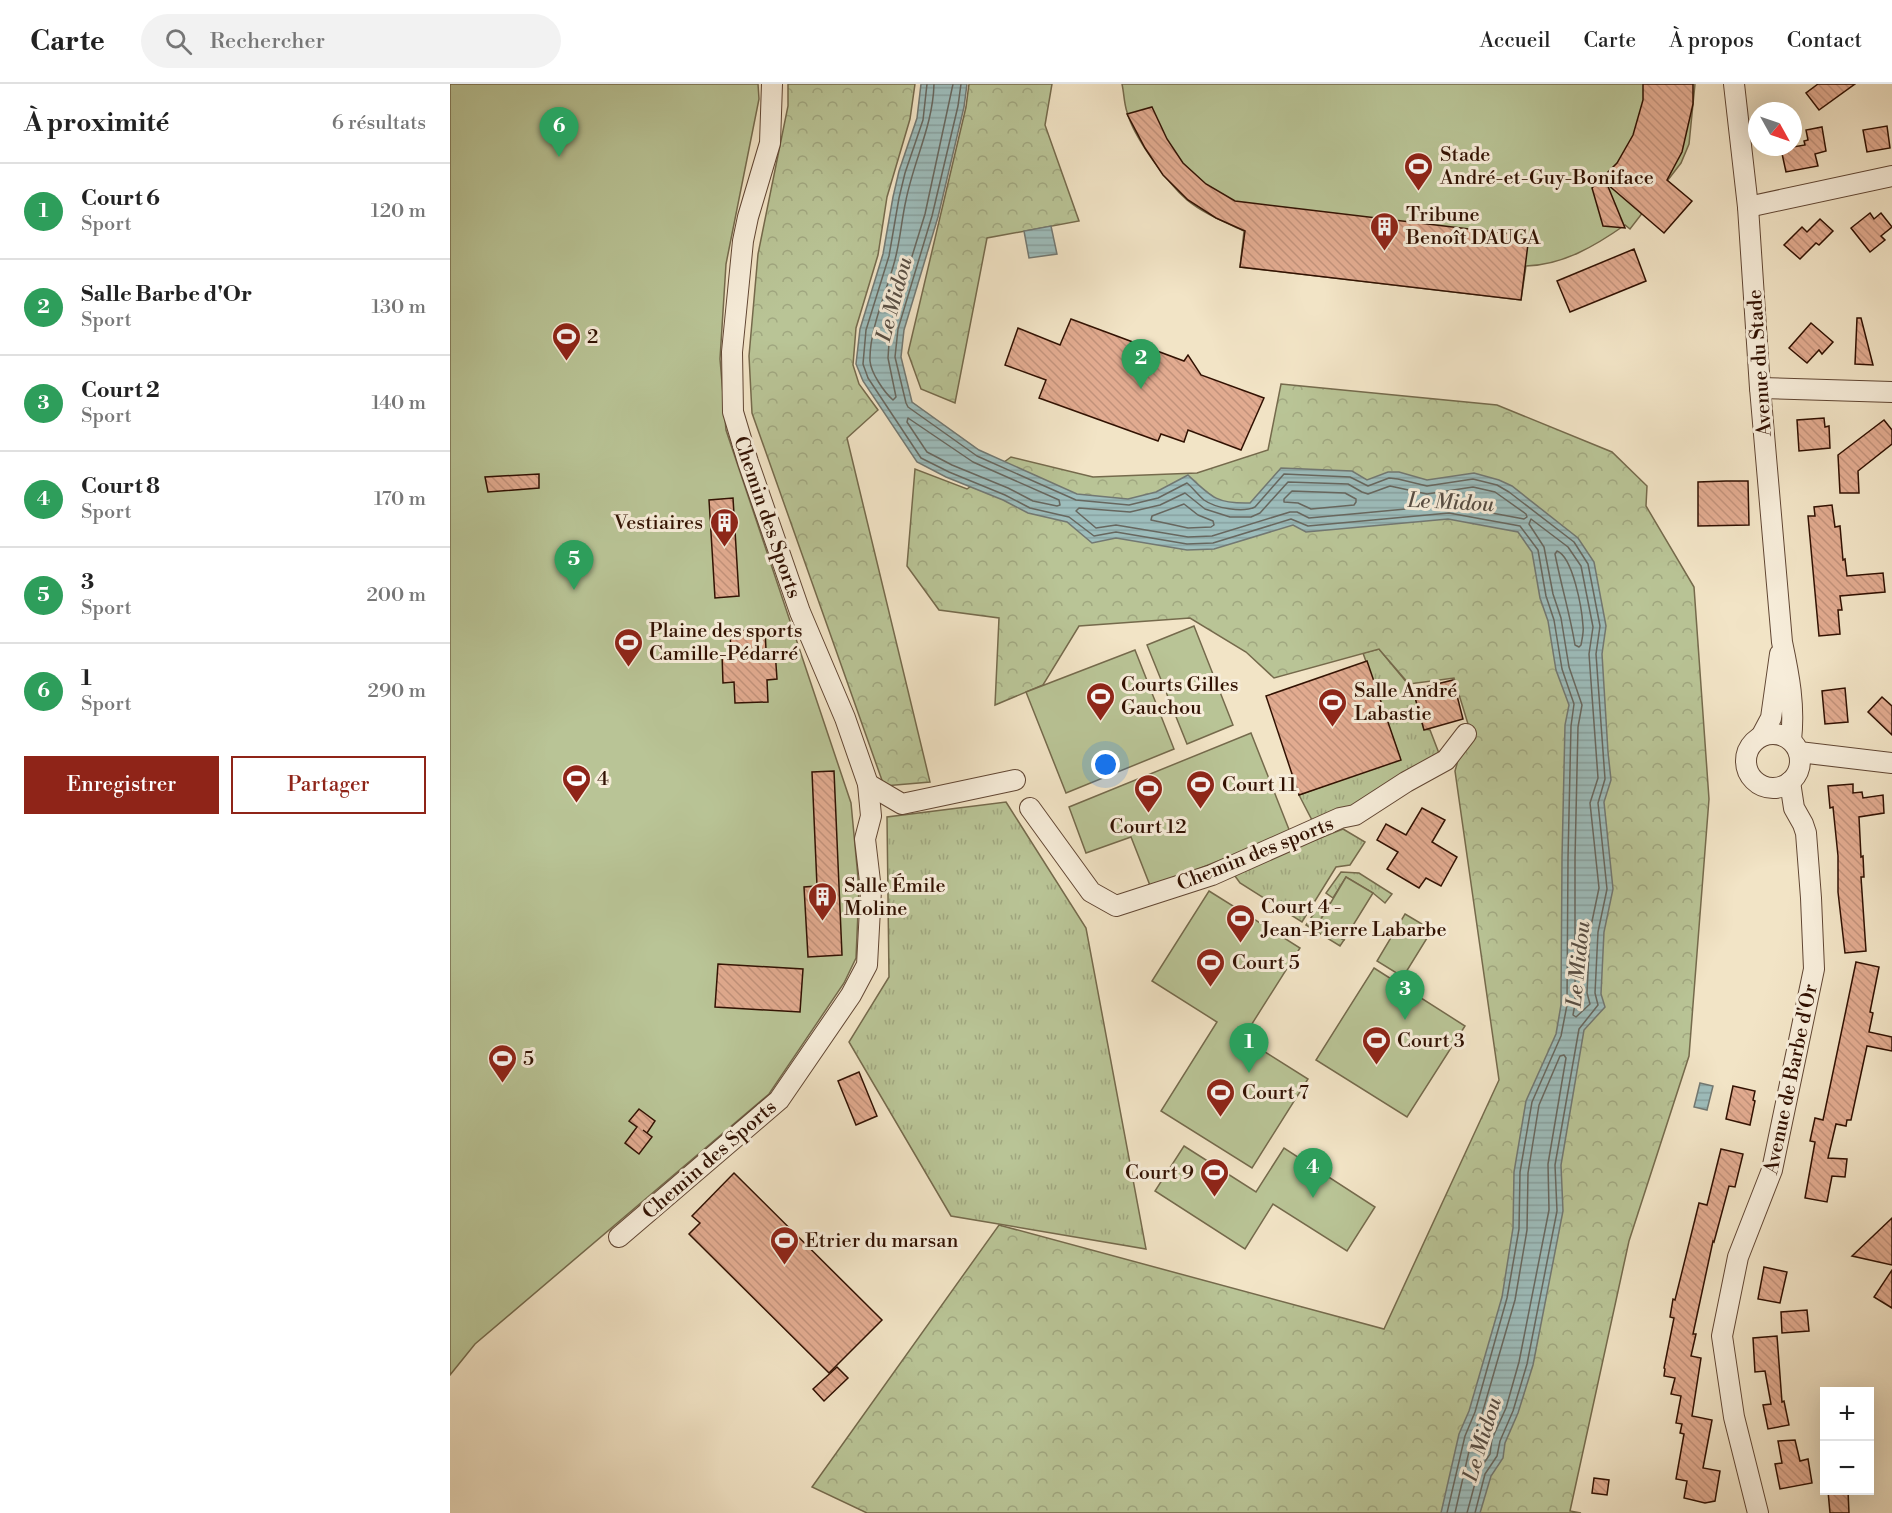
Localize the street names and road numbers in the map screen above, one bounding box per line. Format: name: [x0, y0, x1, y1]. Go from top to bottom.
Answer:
street label: Avenue du Stade: [1743, 289, 1778, 438]
street label: Chemin des Sports: [727, 433, 806, 602]
street label: Chemin des sports: [1174, 812, 1338, 897]
street label: Avenue de Barbe d'Or: [1759, 981, 1824, 1178]
street label: Chemin des Sports: [638, 1095, 782, 1225]

